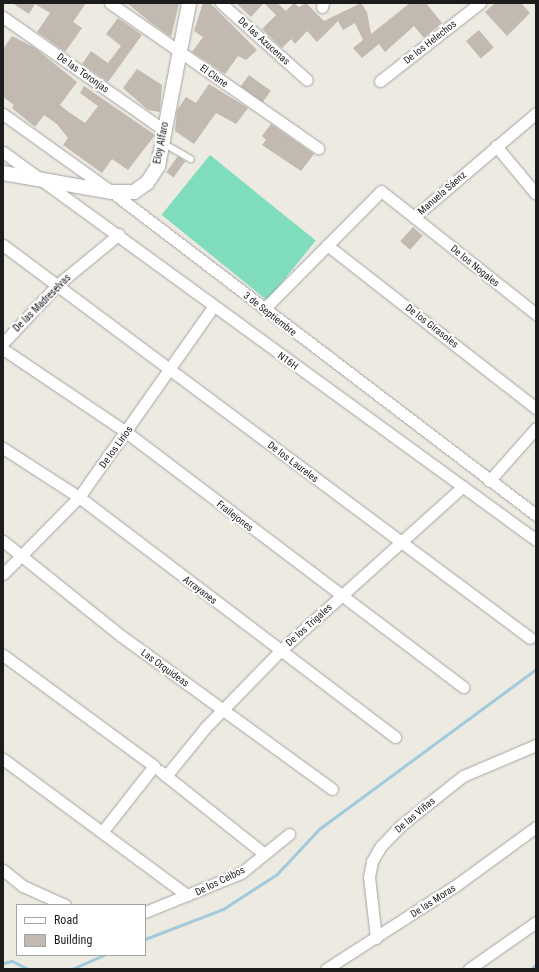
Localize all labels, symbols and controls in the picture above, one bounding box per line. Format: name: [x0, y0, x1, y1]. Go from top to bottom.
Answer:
street label: De las Azucenas: [236, 15, 292, 67]
street label: De los Helechos: [401, 18, 459, 66]
street label: De las Toronjas: [55, 51, 111, 95]
street label: El Cisne: [198, 62, 230, 90]
street label: Eloy Alfaro: [151, 121, 171, 165]
street label: Manuela Sáenz: [415, 169, 469, 217]
street label: De los Nogales: [448, 243, 502, 289]
street label: De las Madreselvas: [11, 272, 73, 334]
street label: 3 de Septiembre: [241, 290, 299, 338]
street label: De los Girasoles: [403, 302, 461, 350]
street label: N16H: [275, 350, 301, 372]
street label: De los Lirios: [97, 424, 135, 470]
street label: De los Laureles: [265, 439, 321, 485]
street label: Frailejones: [214, 498, 256, 534]
street label: Arrayanes: [181, 573, 219, 607]
street label: De los Trigales: [283, 601, 335, 649]
street label: Las Orquideas: [139, 647, 191, 689]
street label: De las Viñas: [392, 795, 438, 835]
street label: De los Ceibos: [193, 864, 247, 898]
street label: De las Moras: [408, 882, 458, 920]
legend: [16, 904, 146, 956]
text: Road: [54, 913, 78, 927]
text: Building: [54, 933, 92, 947]

